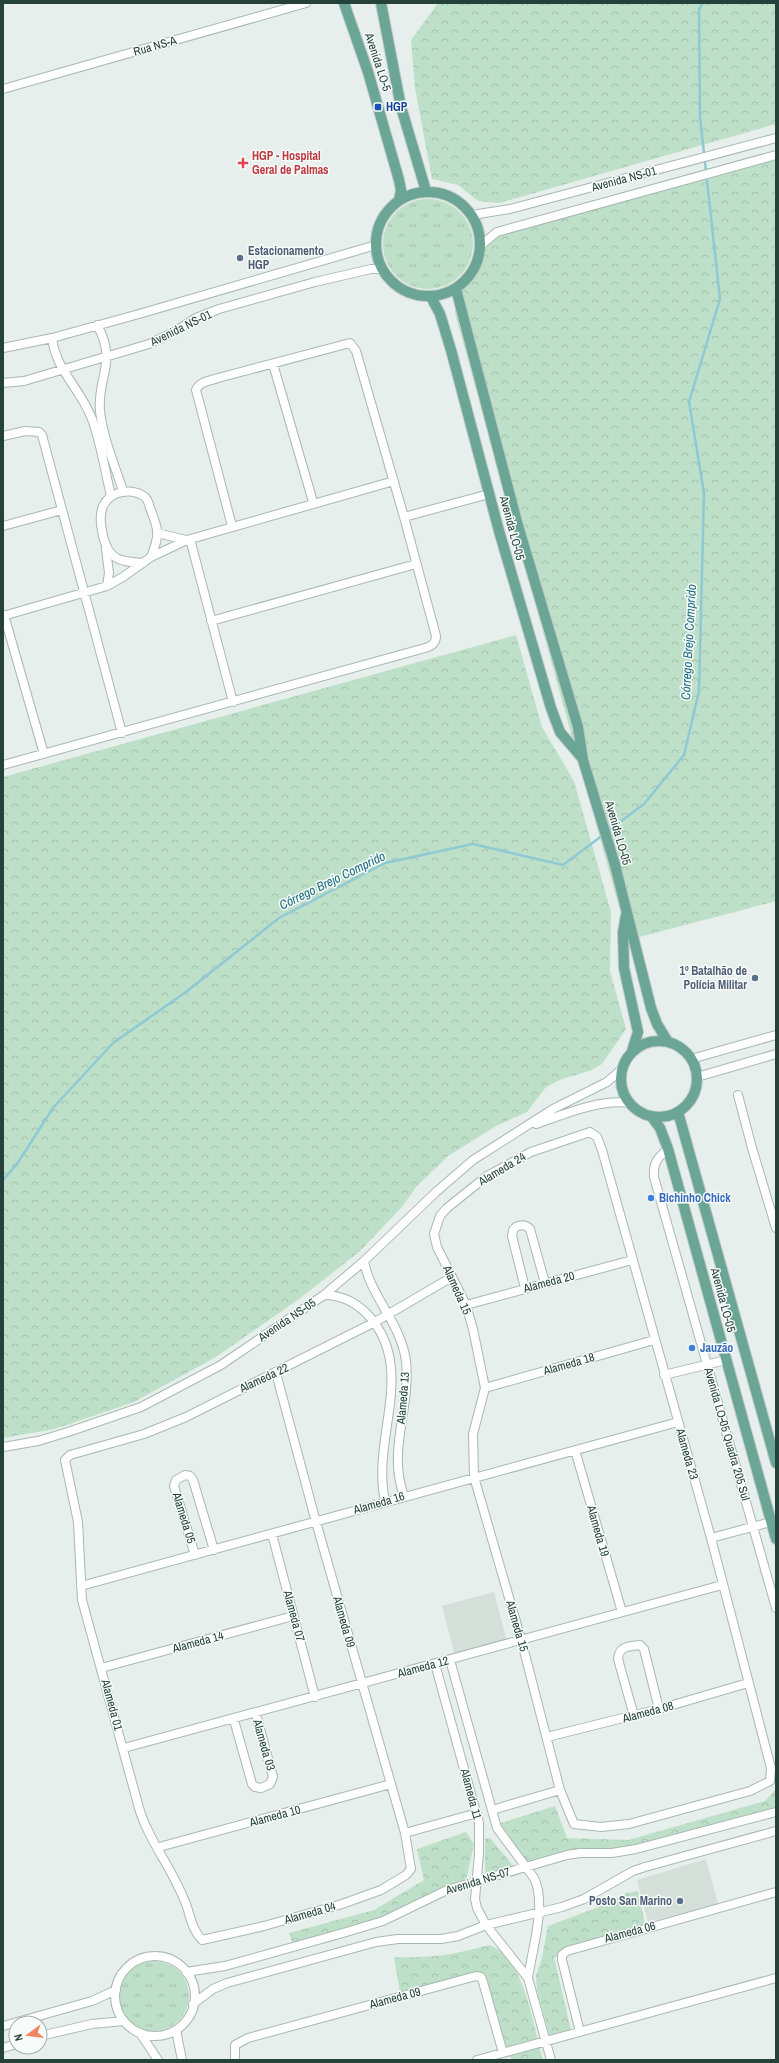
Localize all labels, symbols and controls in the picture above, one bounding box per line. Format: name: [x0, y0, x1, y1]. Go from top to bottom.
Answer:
street label: Avenida LO-5: [361, 30, 395, 94]
street label: Rua NS-A: [132, 32, 179, 60]
place label: HGP: [386, 99, 408, 115]
marker: HGP: [373, 102, 383, 112]
place label: HGP - Hospital Geral de Palmas: [252, 148, 329, 178]
marker: HGP - Hospital Geral de Palmas: [237, 157, 249, 169]
street label: Avenida NS-01: [589, 163, 659, 196]
place label: Estacionamento HGP: [248, 243, 324, 273]
marker: Estacionamento HGP: [235, 253, 245, 263]
street label: Avenida NS-01: [147, 306, 215, 350]
street label: Avenida LO-05: [495, 493, 528, 562]
water label: Córrego Brejo Comprido: [677, 584, 700, 700]
street label: Avenida LO-05: [601, 798, 635, 867]
water label: Córrego Brejo Comprido: [276, 847, 388, 914]
place label: 1º Batalhão de Polícia Militar: [679, 963, 748, 993]
marker: 1º Batalhão de Polícia Militar: [750, 973, 760, 983]
street label: Alameda 24: [475, 1148, 529, 1190]
place label: Bichinho Chick: [659, 1190, 731, 1206]
marker: Bichinho Chick: [646, 1193, 656, 1203]
street label: Alameda 15: [439, 1262, 475, 1318]
street label: Avenida LO-05: [706, 1265, 739, 1334]
street label: Alameda 20: [521, 1267, 576, 1297]
street label: Avenida NS-05: [254, 1294, 319, 1346]
place label: Jauzão: [700, 1340, 733, 1356]
marker: Jauzão: [687, 1343, 697, 1353]
street label: Alameda 18: [541, 1349, 596, 1379]
street label: Alameda 22: [236, 1360, 291, 1397]
street label: Avenida LO-05 Quadra 205 Sul: [700, 1365, 754, 1502]
street label: Alameda 13: [393, 1371, 413, 1426]
street label: Alameda 23: [672, 1426, 702, 1481]
street label: Alameda 16: [351, 1488, 406, 1518]
street label: Alameda 05: [168, 1490, 199, 1546]
street label: Alameda 19: [583, 1503, 613, 1558]
street label: Alameda 07: [279, 1588, 309, 1644]
street label: Alameda 09: [329, 1594, 359, 1649]
street label: Alameda 15: [502, 1598, 532, 1654]
street label: Alameda 14: [170, 1627, 226, 1657]
street label: Alameda 12: [395, 1652, 450, 1682]
street label: Alameda 01: [97, 1677, 127, 1733]
street label: Alameda 08: [620, 1697, 675, 1727]
street label: Alameda 03: [249, 1717, 279, 1772]
street label: Alameda 11: [456, 1766, 486, 1822]
street label: Alameda 10: [247, 1801, 302, 1831]
street label: Avenida NS-07: [443, 1863, 513, 1899]
place label: Posto San Marino: [589, 1893, 672, 1909]
marker: Posto San Marino: [675, 1896, 685, 1906]
street label: Alameda 04: [282, 1898, 338, 1928]
street label: Alameda 06: [602, 1917, 657, 1947]
street label: Alameda 09: [367, 1983, 422, 2013]
north arrow: [8, 2015, 48, 2055]
text: N: [11, 2033, 26, 2043]

